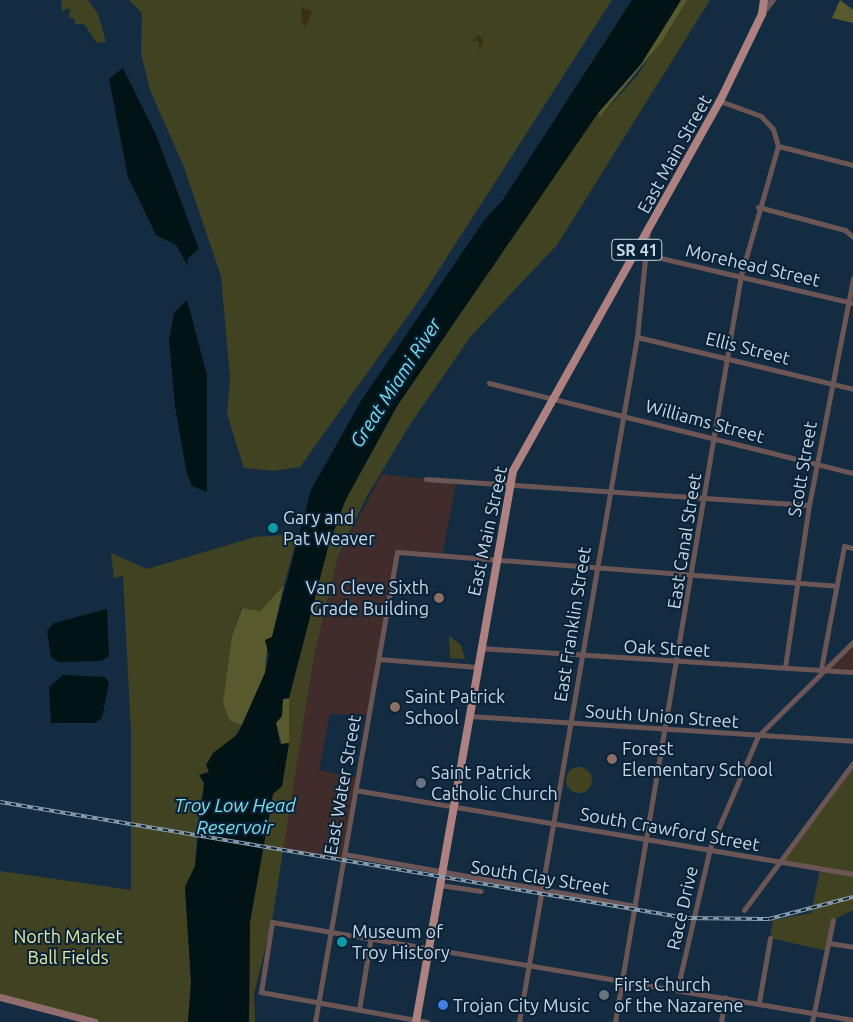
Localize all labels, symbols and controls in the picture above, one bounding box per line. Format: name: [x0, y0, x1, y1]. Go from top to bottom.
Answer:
street label: East Main Street: [632, 91, 716, 217]
road number: SR 41: [611, 236, 663, 264]
street label: Morehead Street: [684, 239, 822, 291]
water label: Great Miami River: [346, 314, 446, 452]
street label: Ellis Street: [704, 327, 792, 369]
street label: Williams Street: [643, 395, 767, 447]
street label: Scott Street: [783, 419, 821, 519]
street label: East Main Street: [463, 464, 511, 598]
street label: East Canal Street: [663, 472, 705, 610]
place label: Gary and Pat Weaver: [283, 507, 375, 550]
marker: Gary and Pat Weaver: [267, 522, 279, 534]
street label: East Franklin Street: [549, 545, 595, 703]
place label: Van Cleve Sixth Grade Building: [305, 577, 429, 620]
marker: Van Cleve Sixth Grade Building: [433, 592, 445, 604]
street label: Oak Street: [623, 635, 711, 661]
place label: Saint Patrick School: [405, 686, 505, 729]
street label: South Union Street: [585, 700, 739, 732]
marker: Saint Patrick School: [389, 701, 401, 713]
street label: East Water Street: [319, 713, 365, 857]
place label: Forest Elementary School: [622, 738, 773, 781]
marker: Forest Elementary School: [606, 753, 618, 765]
place label: Saint Patrick Catholic Church: [431, 762, 558, 804]
marker: Saint Patrick Catholic Church: [415, 777, 427, 789]
water label: Troy Low Head Reservoir: [174, 795, 296, 839]
street label: South Crawford Street: [579, 803, 761, 855]
street label: South Clay Street: [469, 855, 611, 899]
street label: Race Drive: [662, 864, 702, 952]
place label: Museum of Troy History: [352, 921, 450, 964]
park label: North Market Ball Fields: [13, 926, 123, 969]
marker: Museum of Troy History: [336, 936, 348, 948]
place label: First Church of the Nazarene: [614, 974, 743, 1016]
marker: First Church of the Nazarene: [598, 989, 610, 1001]
place label: Trojan City Music: [453, 994, 590, 1016]
marker: Trojan City Music: [437, 999, 449, 1011]

